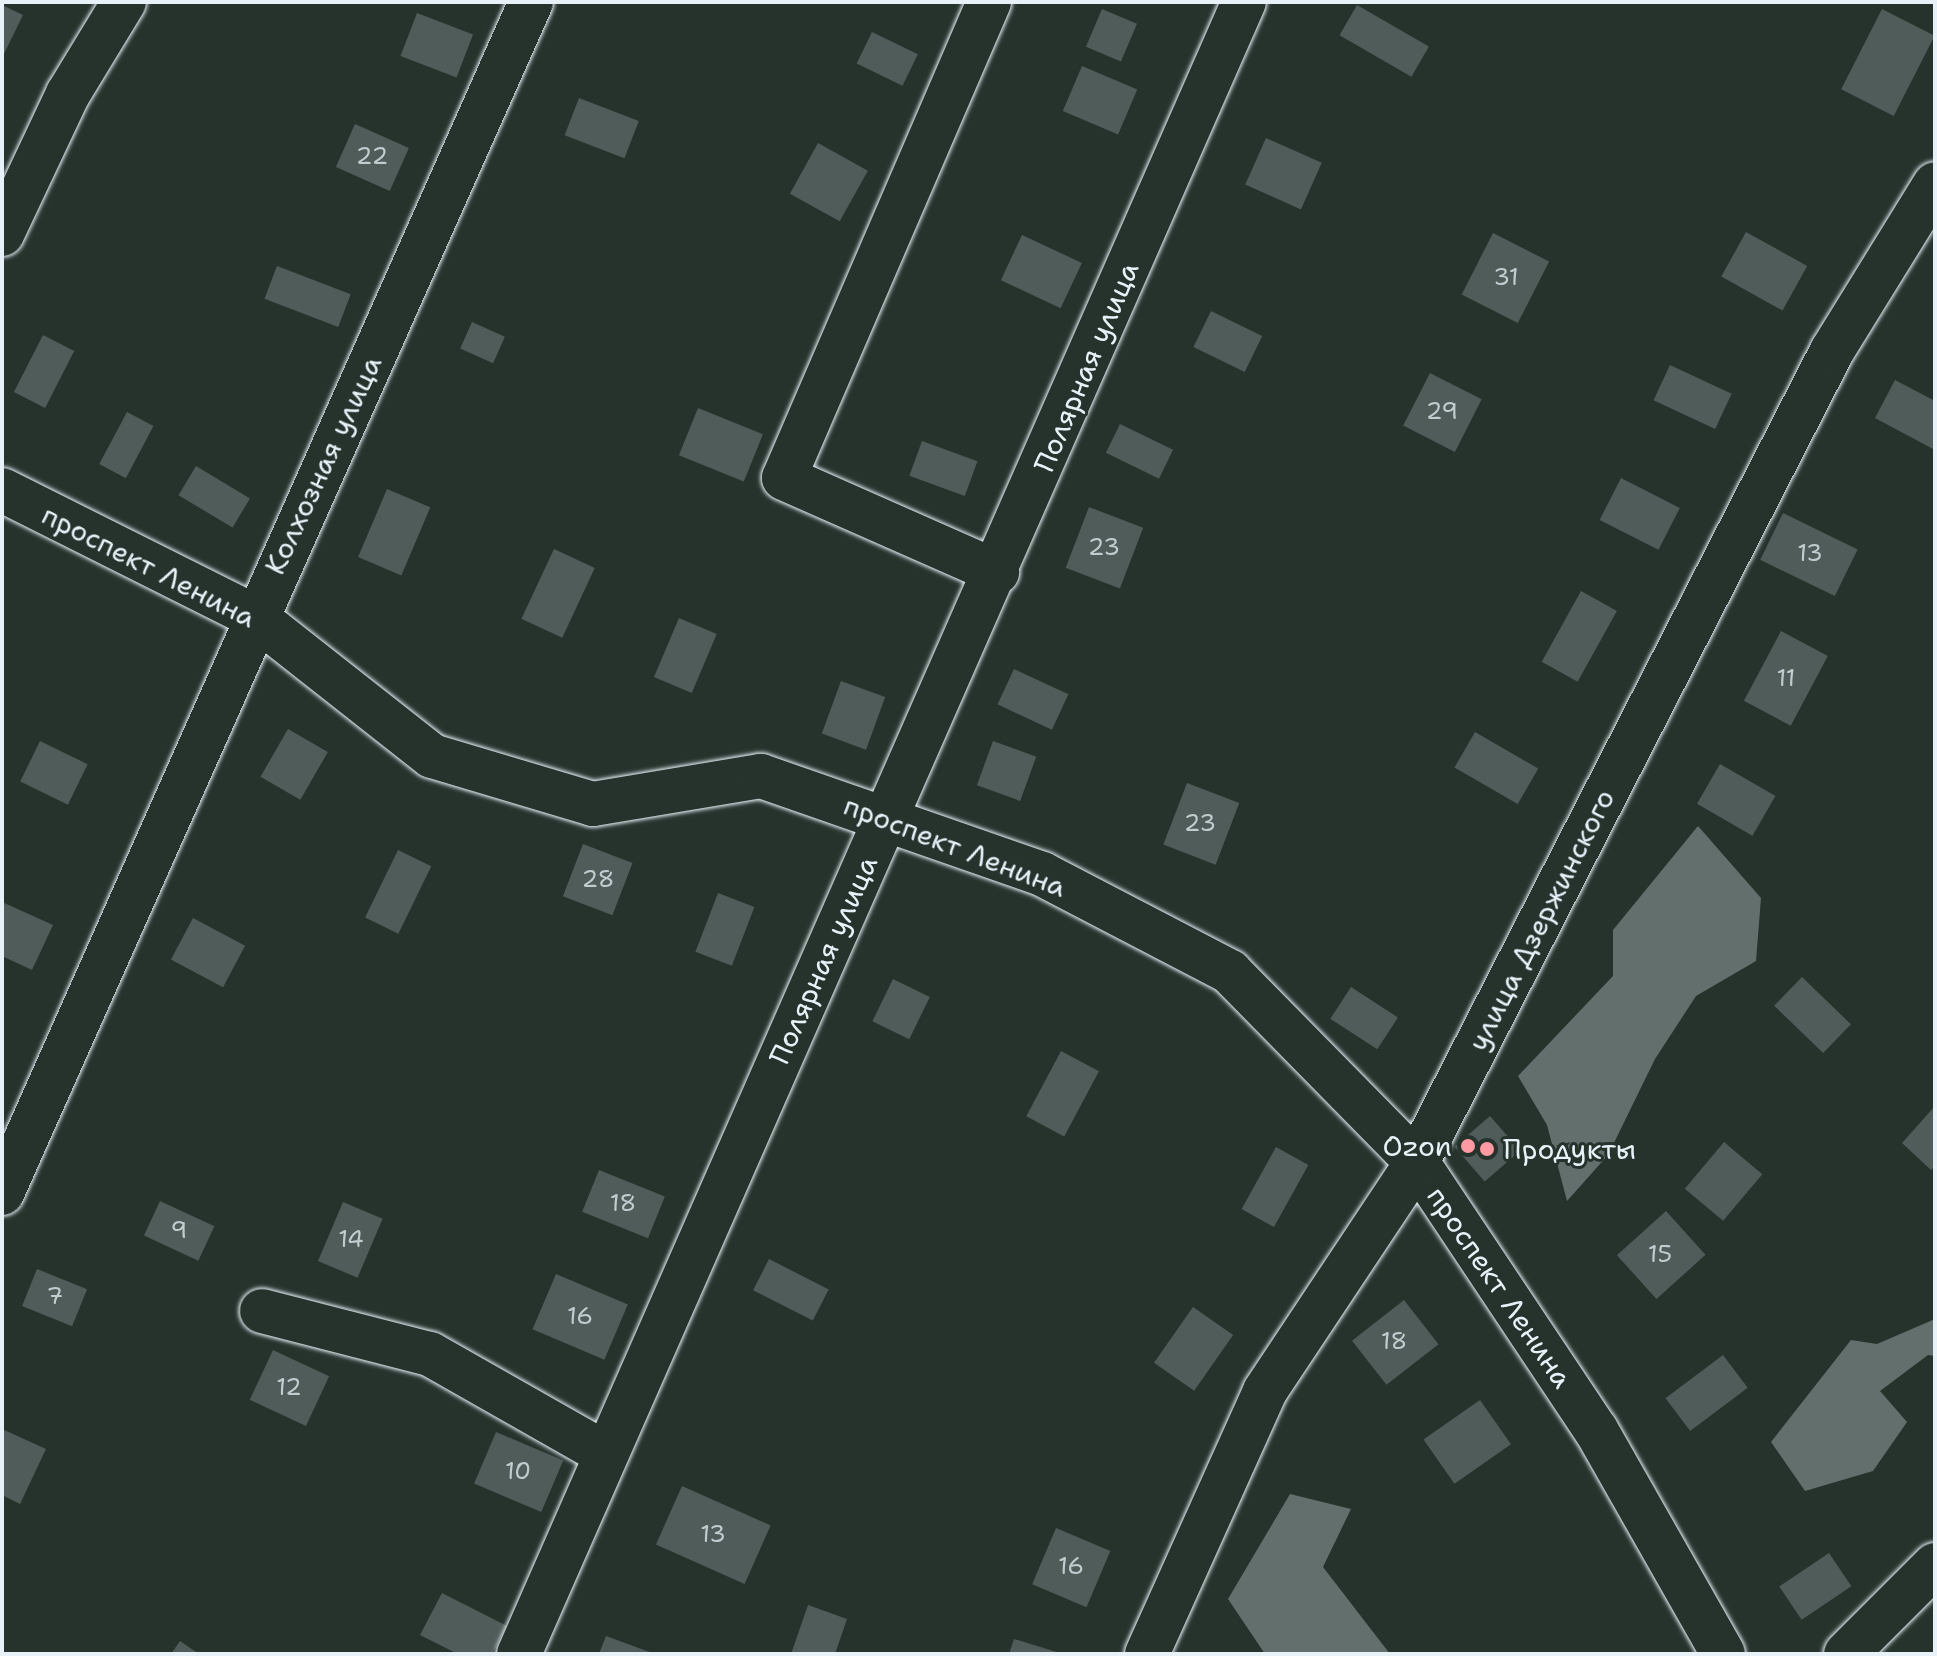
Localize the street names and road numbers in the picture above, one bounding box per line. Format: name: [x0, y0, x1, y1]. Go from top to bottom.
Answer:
street label: Полярная улица: [1027, 257, 1145, 477]
street label: Колхозная улица: [258, 350, 388, 580]
street label: проспект Ленина: [37, 498, 261, 634]
street label: улица Дзержинского: [1460, 784, 1622, 1056]
street label: проспект Ленина: [839, 788, 1071, 904]
street label: Полярная улица: [762, 850, 884, 1070]
street label: проспект Ленина: [1420, 1180, 1580, 1394]

